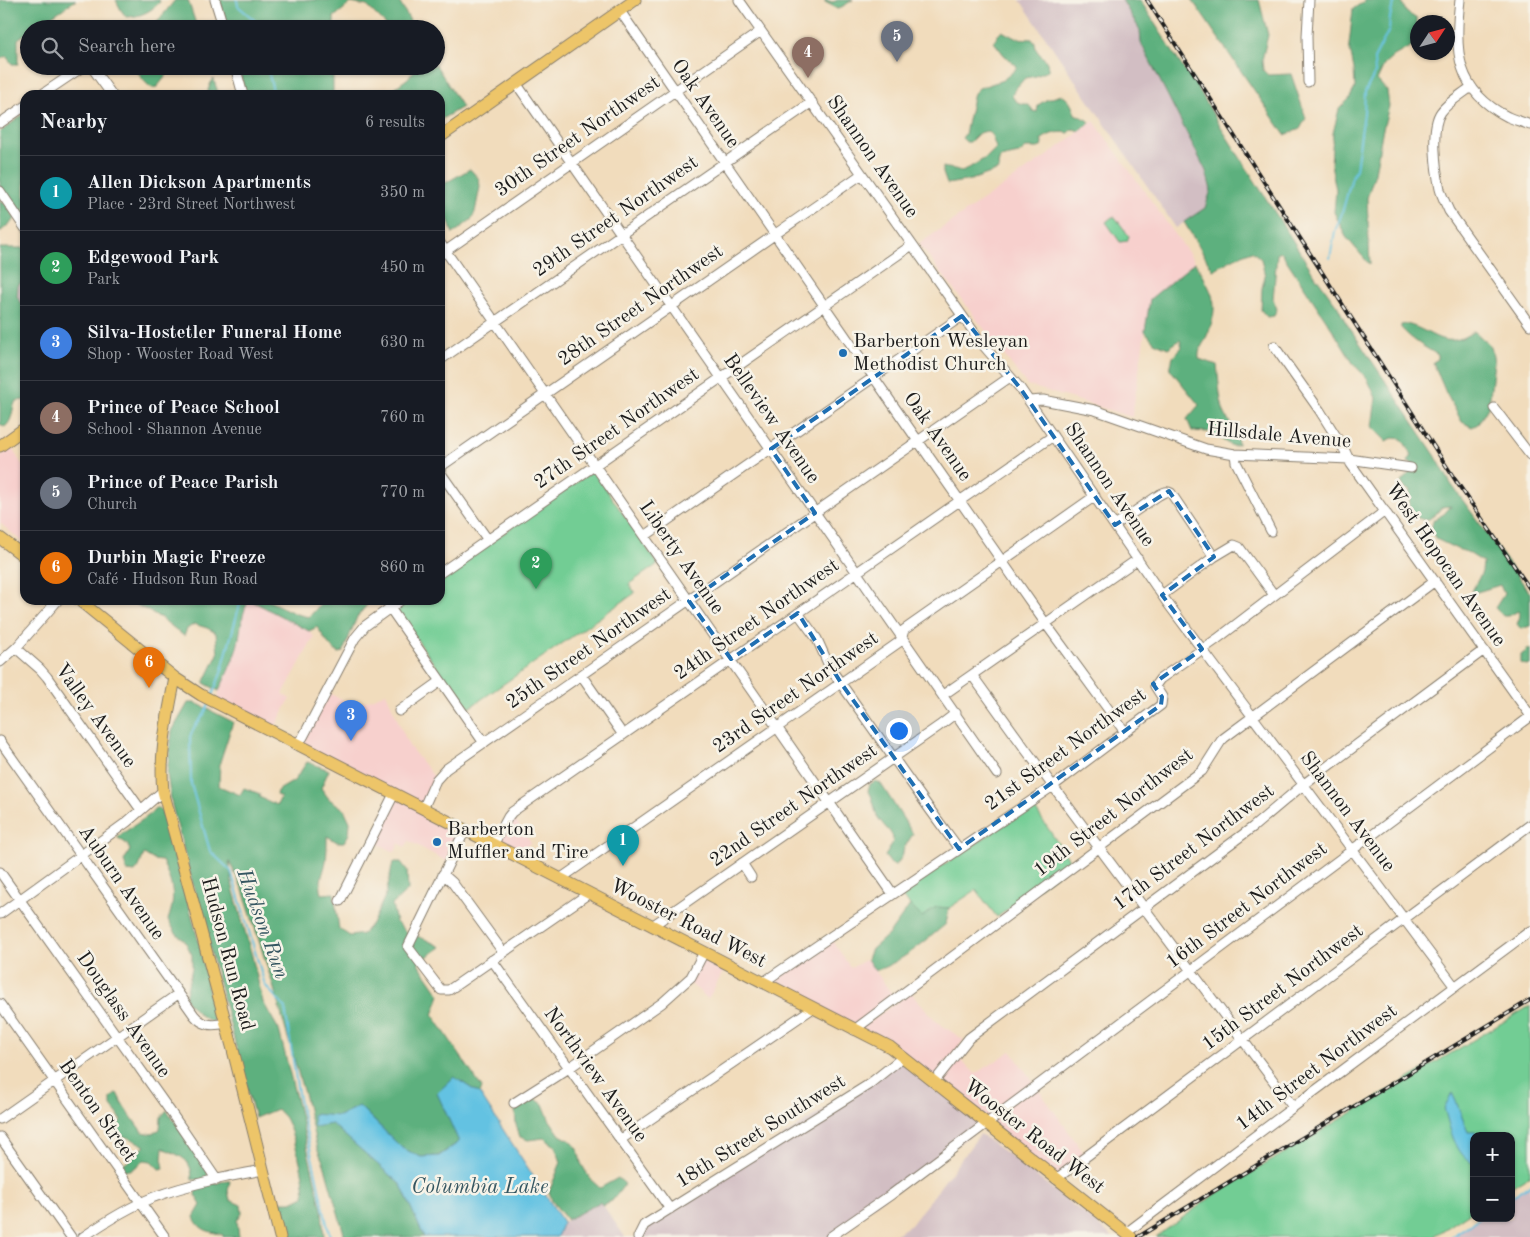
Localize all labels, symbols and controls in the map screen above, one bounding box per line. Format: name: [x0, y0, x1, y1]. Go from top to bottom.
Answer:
north arrow: [1410, 15, 1455, 60]
search box: [20, 20, 445, 75]
pin: 5: [881, 21, 913, 62]
icon: search: [38, 34, 66, 62]
pin: 4: [792, 37, 824, 78]
text: Search here: [78, 38, 175, 57]
street label: Oak Avenue: [667, 56, 743, 152]
street label: 30th Street Northwest: [492, 73, 664, 201]
street label: Shannon Avenue: [822, 92, 922, 222]
text: Nearby: [40, 112, 108, 133]
text: 6 results: [365, 115, 425, 131]
street label: 29th Street Northwest: [530, 153, 702, 281]
text: Allen Dickson Apartments: [87, 174, 311, 193]
text: 1: [51, 185, 61, 201]
text: 350 m: [380, 185, 425, 201]
text: Place · 23rd Street Northwest: [87, 197, 295, 213]
street label: 28th Street Northwest: [555, 242, 727, 370]
text: Edgewood Park: [87, 249, 219, 268]
text: 2: [51, 260, 61, 276]
text: 450 m: [380, 260, 425, 276]
text: Park: [87, 272, 120, 288]
text: Silva-Hostetler Funeral Home: [87, 324, 342, 343]
place label: Barberton Wesleyan Methodist Church: [853, 332, 1029, 375]
text: 3: [51, 335, 61, 351]
text: 630 m: [380, 335, 425, 351]
text: Shop · Wooster Road West: [87, 347, 273, 363]
marker: Barberton Wesleyan Methodist Church: [837, 347, 849, 359]
street label: Belleview Avenue: [719, 351, 823, 487]
street label: 27th Street Northwest: [531, 365, 703, 493]
street label: Oak Avenue: [899, 389, 975, 485]
text: Prince of Peace School: [87, 399, 280, 418]
text: 4: [51, 410, 61, 426]
text: 760 m: [380, 410, 425, 426]
street label: Shannon Avenue: [1060, 419, 1158, 551]
street label: Hillsdale Avenue: [1206, 420, 1352, 452]
text: School · Shannon Avenue: [87, 422, 262, 438]
text: Prince of Peace Parish: [87, 474, 278, 493]
street label: West Hopocan Avenue: [1381, 480, 1509, 650]
text: 5: [51, 485, 61, 501]
text: 770 m: [380, 485, 425, 501]
text: Church: [87, 497, 137, 513]
street label: Liberty Avenue: [635, 498, 727, 618]
pin: 2: [520, 548, 552, 589]
text: Durbin Magic Freeze: [87, 549, 266, 568]
street label: 24th Street Northwest: [671, 556, 843, 684]
text: 6: [51, 560, 61, 576]
text: 860 m: [380, 560, 425, 576]
text: Café · Hudson Run Road: [87, 572, 258, 588]
street label: 25th Street Northwest: [503, 585, 675, 713]
street label: 23rd Street Northwest: [710, 628, 882, 758]
pin: 6: [133, 647, 165, 688]
street label: Valley Avenue: [51, 660, 139, 772]
street label: 21st Street Northwest: [982, 685, 1150, 815]
pin: 3: [335, 700, 367, 741]
your location: [886, 718, 912, 744]
street label: 22nd Street Northwest: [707, 741, 881, 871]
street label: 19th Street Northwest: [1031, 745, 1197, 881]
street label: Shannon Avenue: [1295, 748, 1399, 876]
street label: 17th Street Northwest: [1110, 781, 1278, 915]
place label: Barberton Muffler and Tire: [447, 820, 588, 863]
street label: Auburn Avenue: [74, 822, 168, 944]
pin: 1: [607, 825, 639, 866]
marker: Barberton Muffler and Tire: [431, 836, 443, 848]
street label: 16th Street Northwest: [1163, 839, 1331, 973]
water label: Hudson Run: [232, 865, 292, 982]
street label: Hudson Run Road: [197, 875, 257, 1033]
street label: Wooster Road West: [607, 876, 769, 972]
street label: 15th Street Northwest: [1199, 921, 1367, 1055]
street label: Douglass Avenue: [72, 948, 174, 1082]
street label: 14th Street Northwest: [1233, 1001, 1401, 1135]
street label: Northview Avenue: [540, 1004, 650, 1146]
street label: Benton Street: [54, 1056, 140, 1166]
street label: 18th Street Southwest: [673, 1072, 849, 1192]
street label: Wooster Road West: [960, 1076, 1108, 1198]
map controls: [1470, 1132, 1515, 1222]
button: +: [1470, 1132, 1515, 1177]
water label: Columbia Lake: [411, 1177, 549, 1198]
button: −: [1470, 1177, 1515, 1222]

